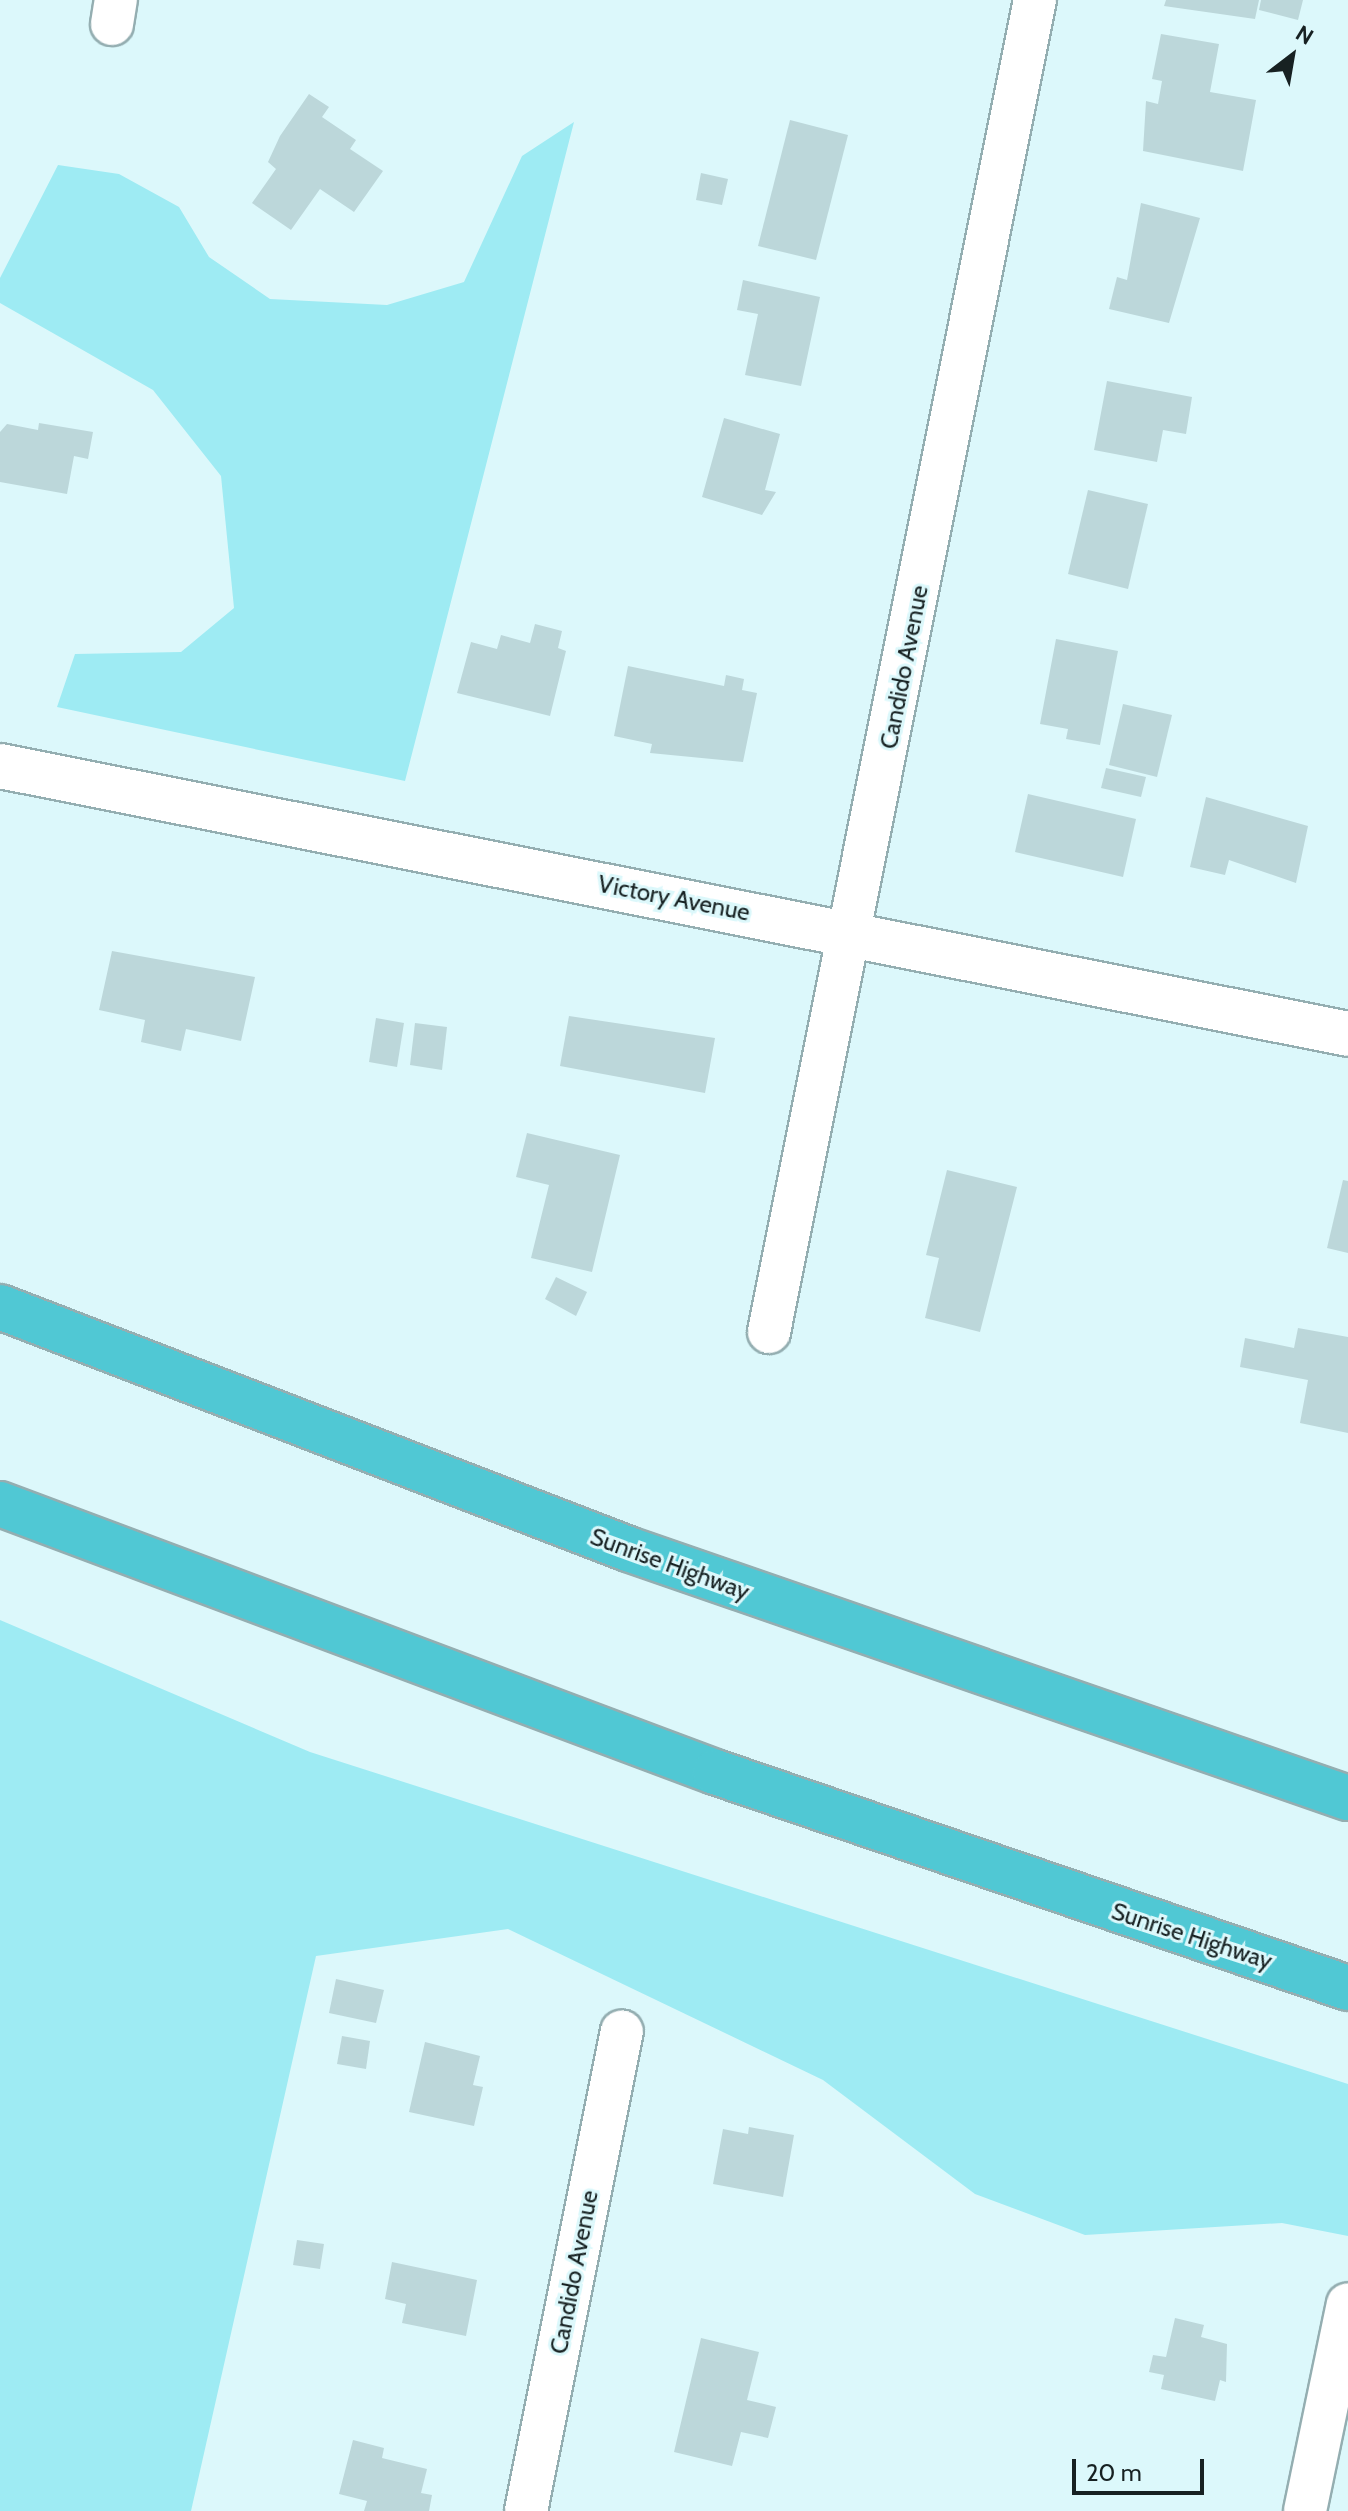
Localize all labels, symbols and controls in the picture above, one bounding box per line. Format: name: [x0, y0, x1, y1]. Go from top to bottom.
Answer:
north arrow: [1252, 16, 1332, 96]
text: N: [1291, 19, 1318, 51]
street label: Candido Avenue: [874, 583, 934, 751]
street label: Victory Avenue: [596, 869, 752, 927]
street label: Sunrise Highway: [587, 1522, 753, 1606]
street label: Sunrise Highway: [1108, 1896, 1276, 1976]
street label: Candido Avenue: [544, 2188, 604, 2356]
scale bar: [1076, 2443, 1208, 2493]
text: 20 m: [1086, 2458, 1142, 2487]

